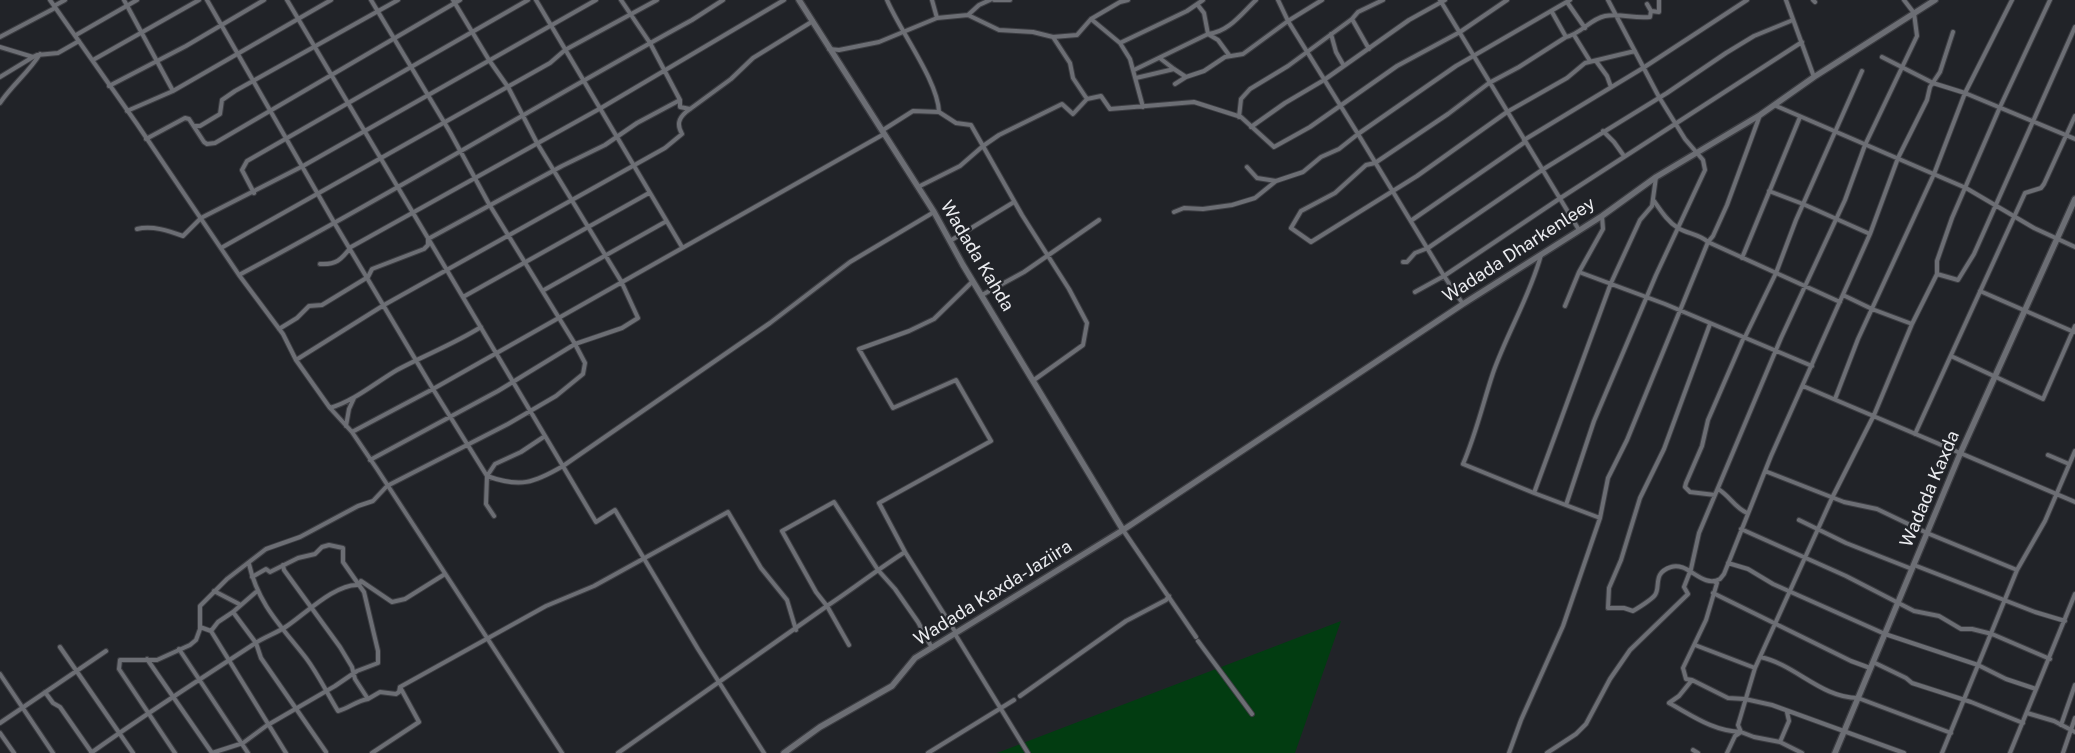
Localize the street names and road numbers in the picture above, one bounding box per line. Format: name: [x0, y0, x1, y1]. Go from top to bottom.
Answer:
street label: Wadada Dharkenleey: [1439, 193, 1599, 307]
street label: Wadada Kahda: [935, 197, 1019, 315]
street label: Wadada Kaxda: [1896, 427, 1964, 551]
street label: Wadada Kaxda-Jaziira: [910, 536, 1076, 650]

